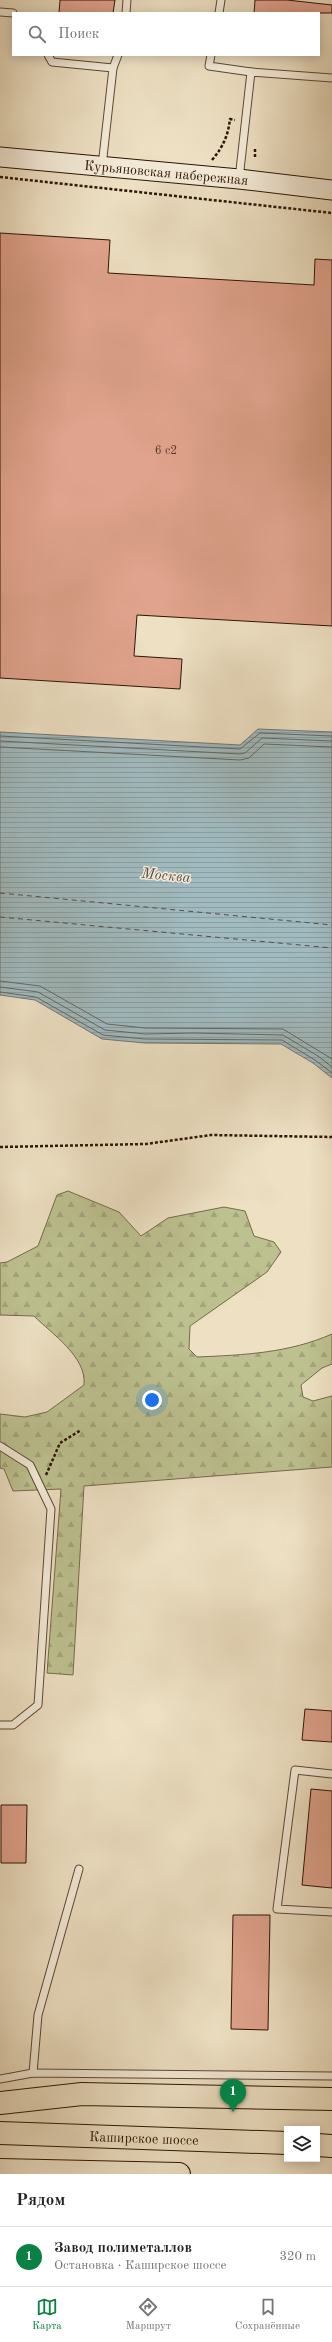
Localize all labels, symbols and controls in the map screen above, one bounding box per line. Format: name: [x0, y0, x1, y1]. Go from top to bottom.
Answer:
search box: [12, 12, 320, 56]
icon: search: [26, 23, 48, 45]
text: Поиск: [58, 27, 99, 42]
street label: Курьяновская набережная: [83, 159, 249, 188]
house number: 6 с2: [155, 445, 177, 457]
water label: Москва: [140, 867, 191, 886]
your location: [142, 1390, 162, 1410]
pin: 1: [220, 2079, 246, 2112]
map controls: [284, 2126, 320, 2162]
button: layers: [284, 2126, 320, 2162]
street label: Каширское шоссе: [89, 2130, 199, 2148]
text: Рядом: [16, 2192, 65, 2209]
text: Завод полиметаллов: [54, 2241, 192, 2256]
text: 1: [25, 2250, 33, 2263]
text: 320 m: [279, 2250, 316, 2263]
text: Остановка · Каширское шоссе: [54, 2259, 226, 2272]
tab: Карта: [32, 2296, 62, 2334]
tab: Маршрут: [126, 2296, 171, 2334]
tab: Сохранённые: [235, 2296, 300, 2334]

